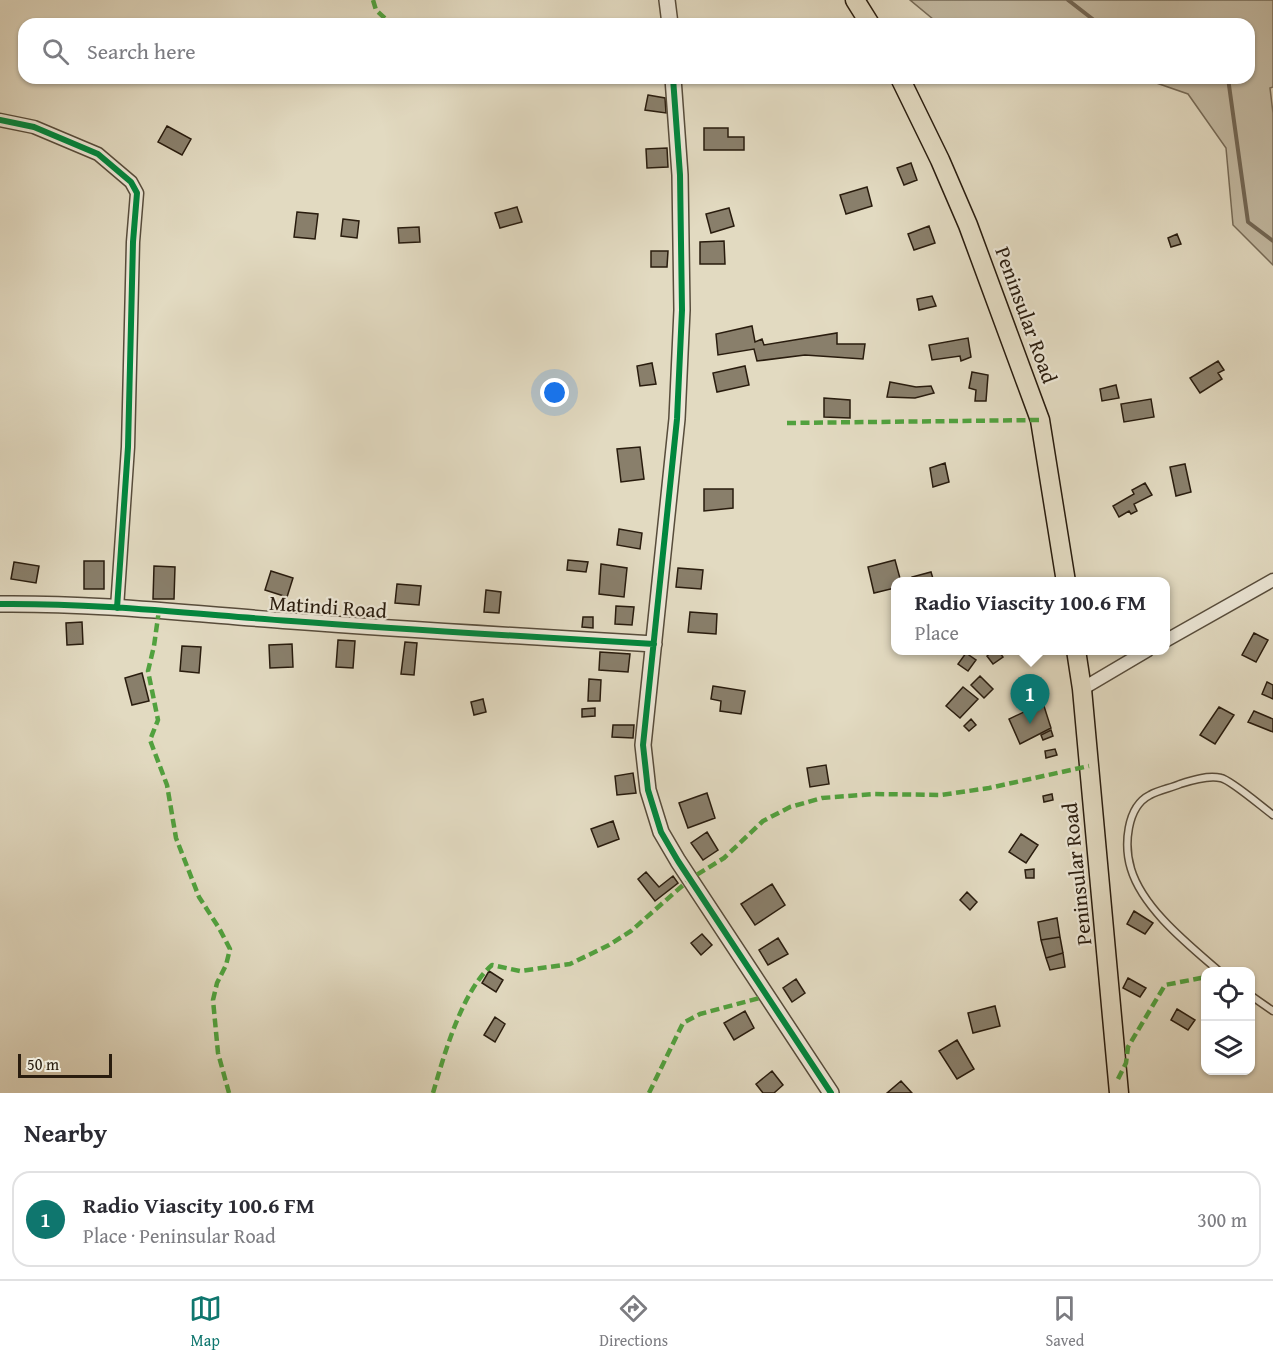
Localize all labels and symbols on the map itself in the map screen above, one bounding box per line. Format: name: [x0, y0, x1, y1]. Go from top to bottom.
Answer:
street label: Peninsular Road: [987, 242, 1066, 388]
your location: [540, 378, 569, 407]
street label: Matindi Road: [268, 587, 389, 626]
pin: 1: [1010, 674, 1050, 724]
street label: Peninsular Road: [1054, 800, 1099, 947]
scale bar: [18, 1051, 112, 1078]

